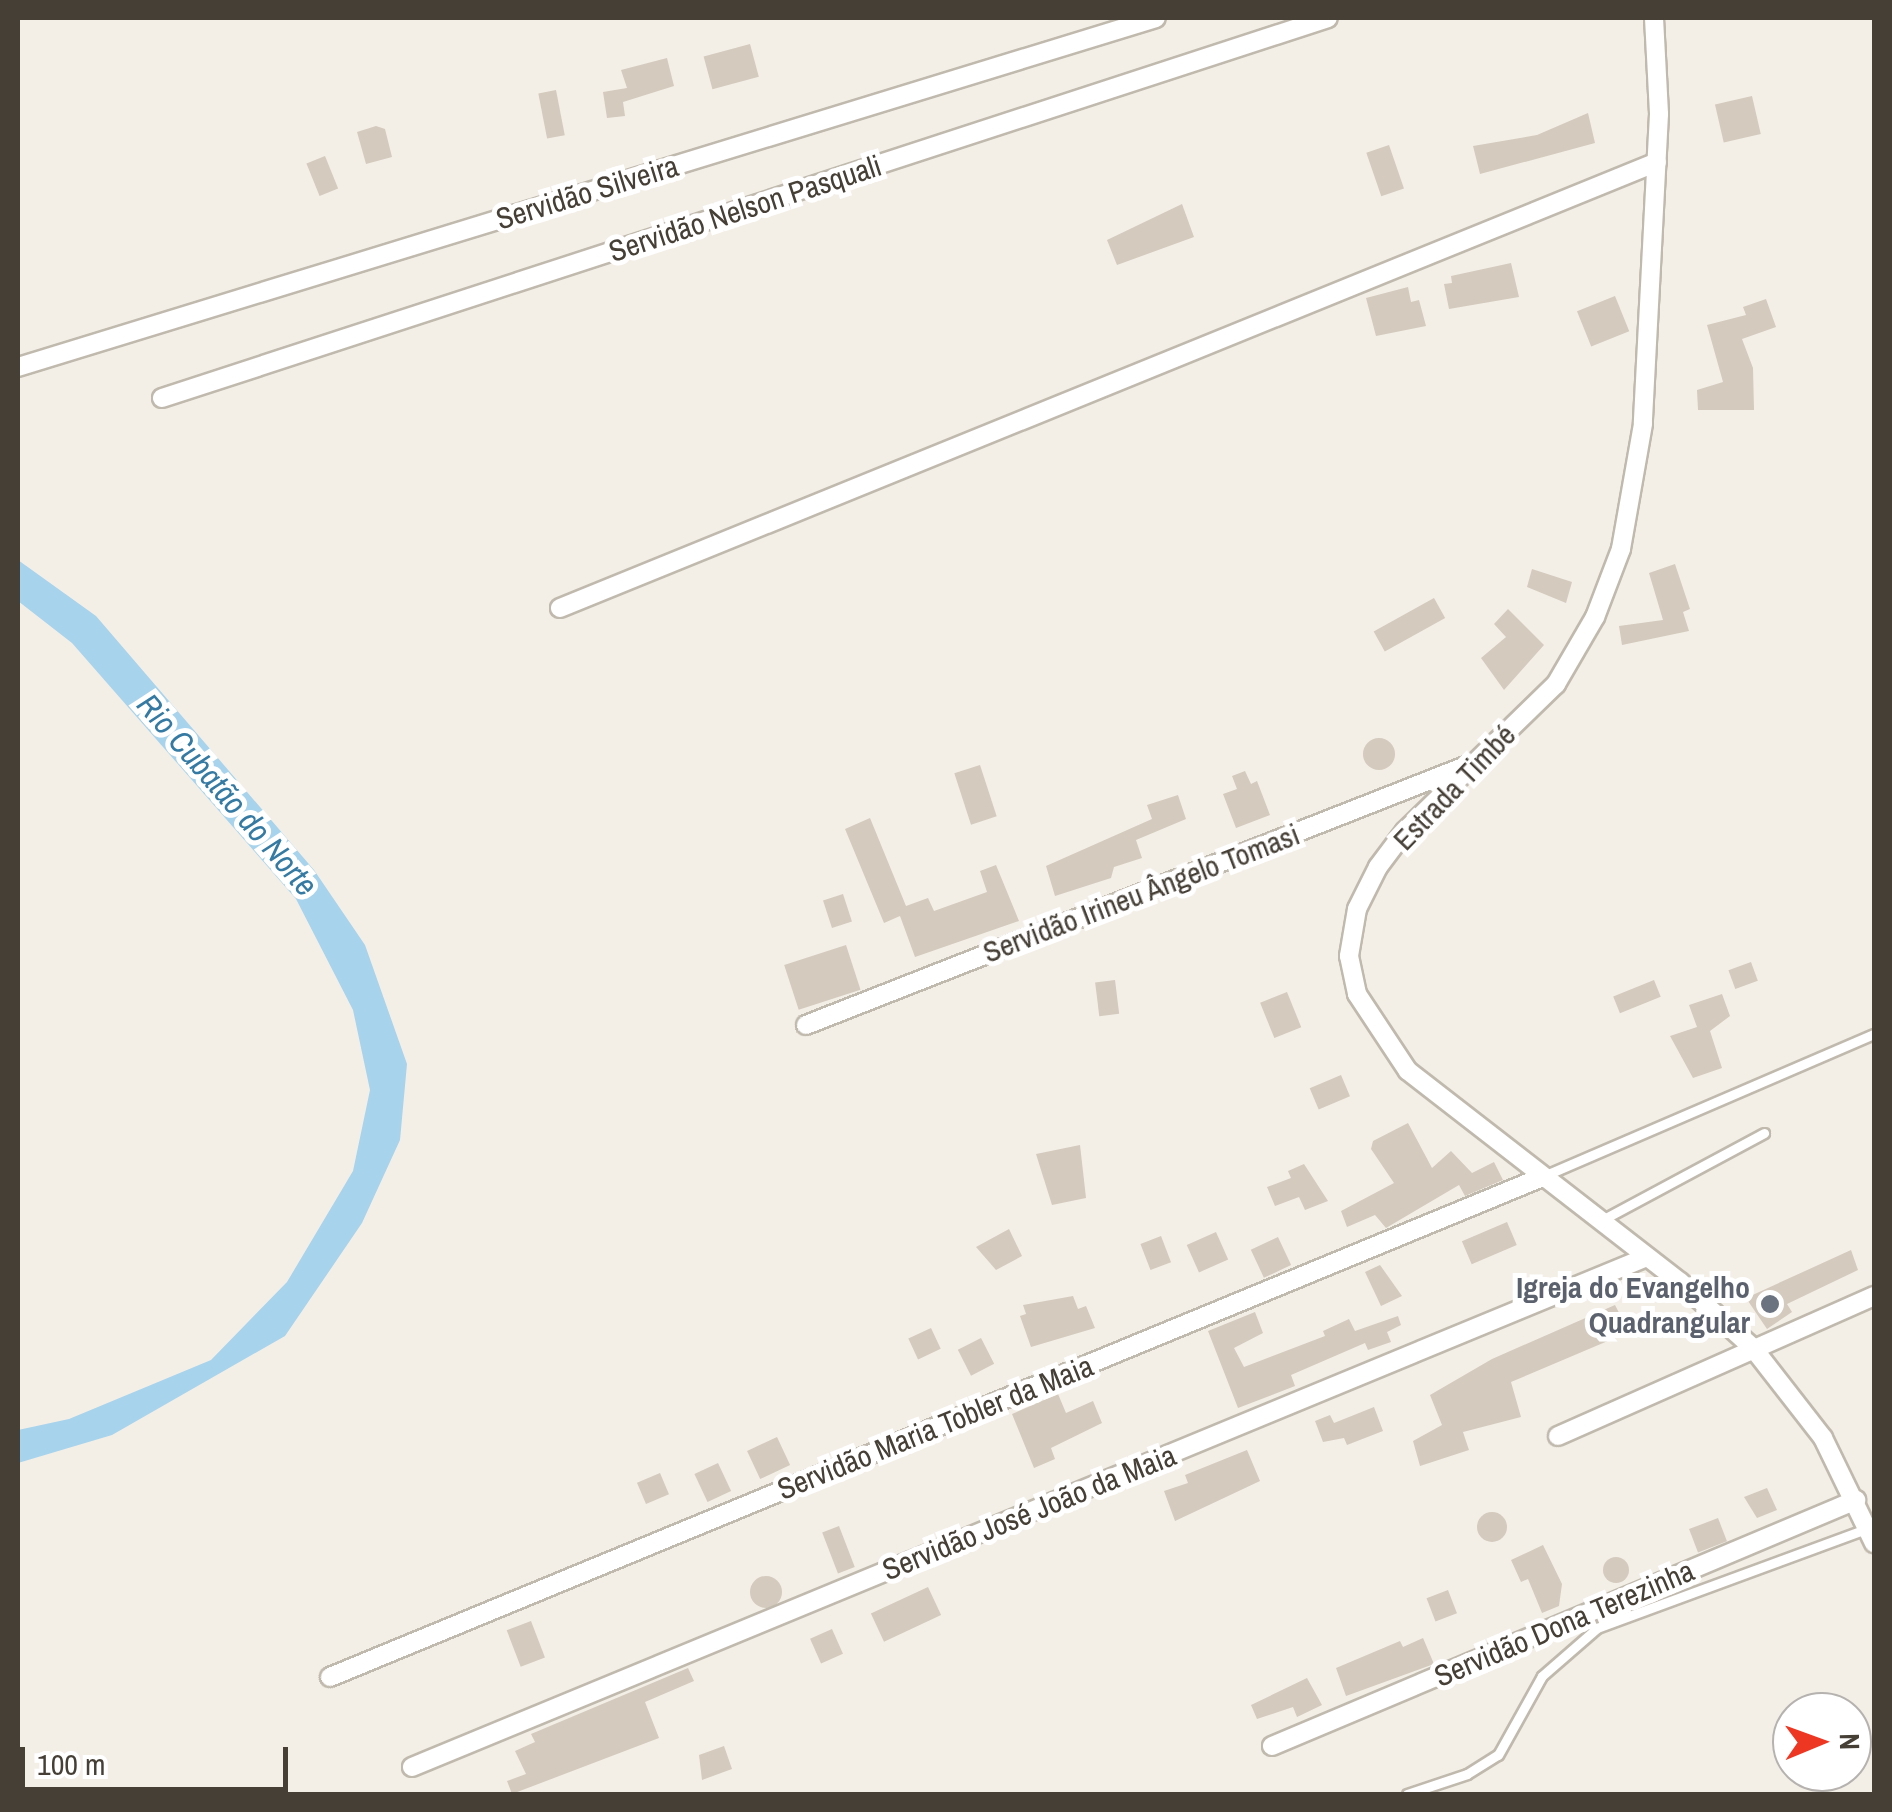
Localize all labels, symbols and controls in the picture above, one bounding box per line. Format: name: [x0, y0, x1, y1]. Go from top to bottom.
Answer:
street label: Servidão Silveira: [492, 147, 682, 237]
street label: Servidão Nelson Pasquali: [604, 147, 886, 269]
water label: Rio Cubatão do Norte: [129, 686, 325, 904]
street label: Estrada Timbé: [1385, 717, 1523, 857]
street label: Servidão Irineu Ângelo Tomasi: [977, 816, 1305, 970]
place label: Igreja do Evangelho Quadrangular: [1516, 1269, 1750, 1340]
marker: Igreja do Evangelho Quadrangular: [1759, 1293, 1781, 1315]
street label: Servidão Maria Tobler da Maia: [772, 1347, 1098, 1507]
street label: Servidão José João da Maia: [877, 1437, 1181, 1587]
street label: Servidão Dona Terezinha: [1429, 1552, 1699, 1694]
north arrow: [1772, 1692, 1872, 1792]
scale bar: [25, 1727, 292, 1789]
text: N: [1831, 1733, 1869, 1750]
text: 100 m: [37, 1744, 105, 1784]

